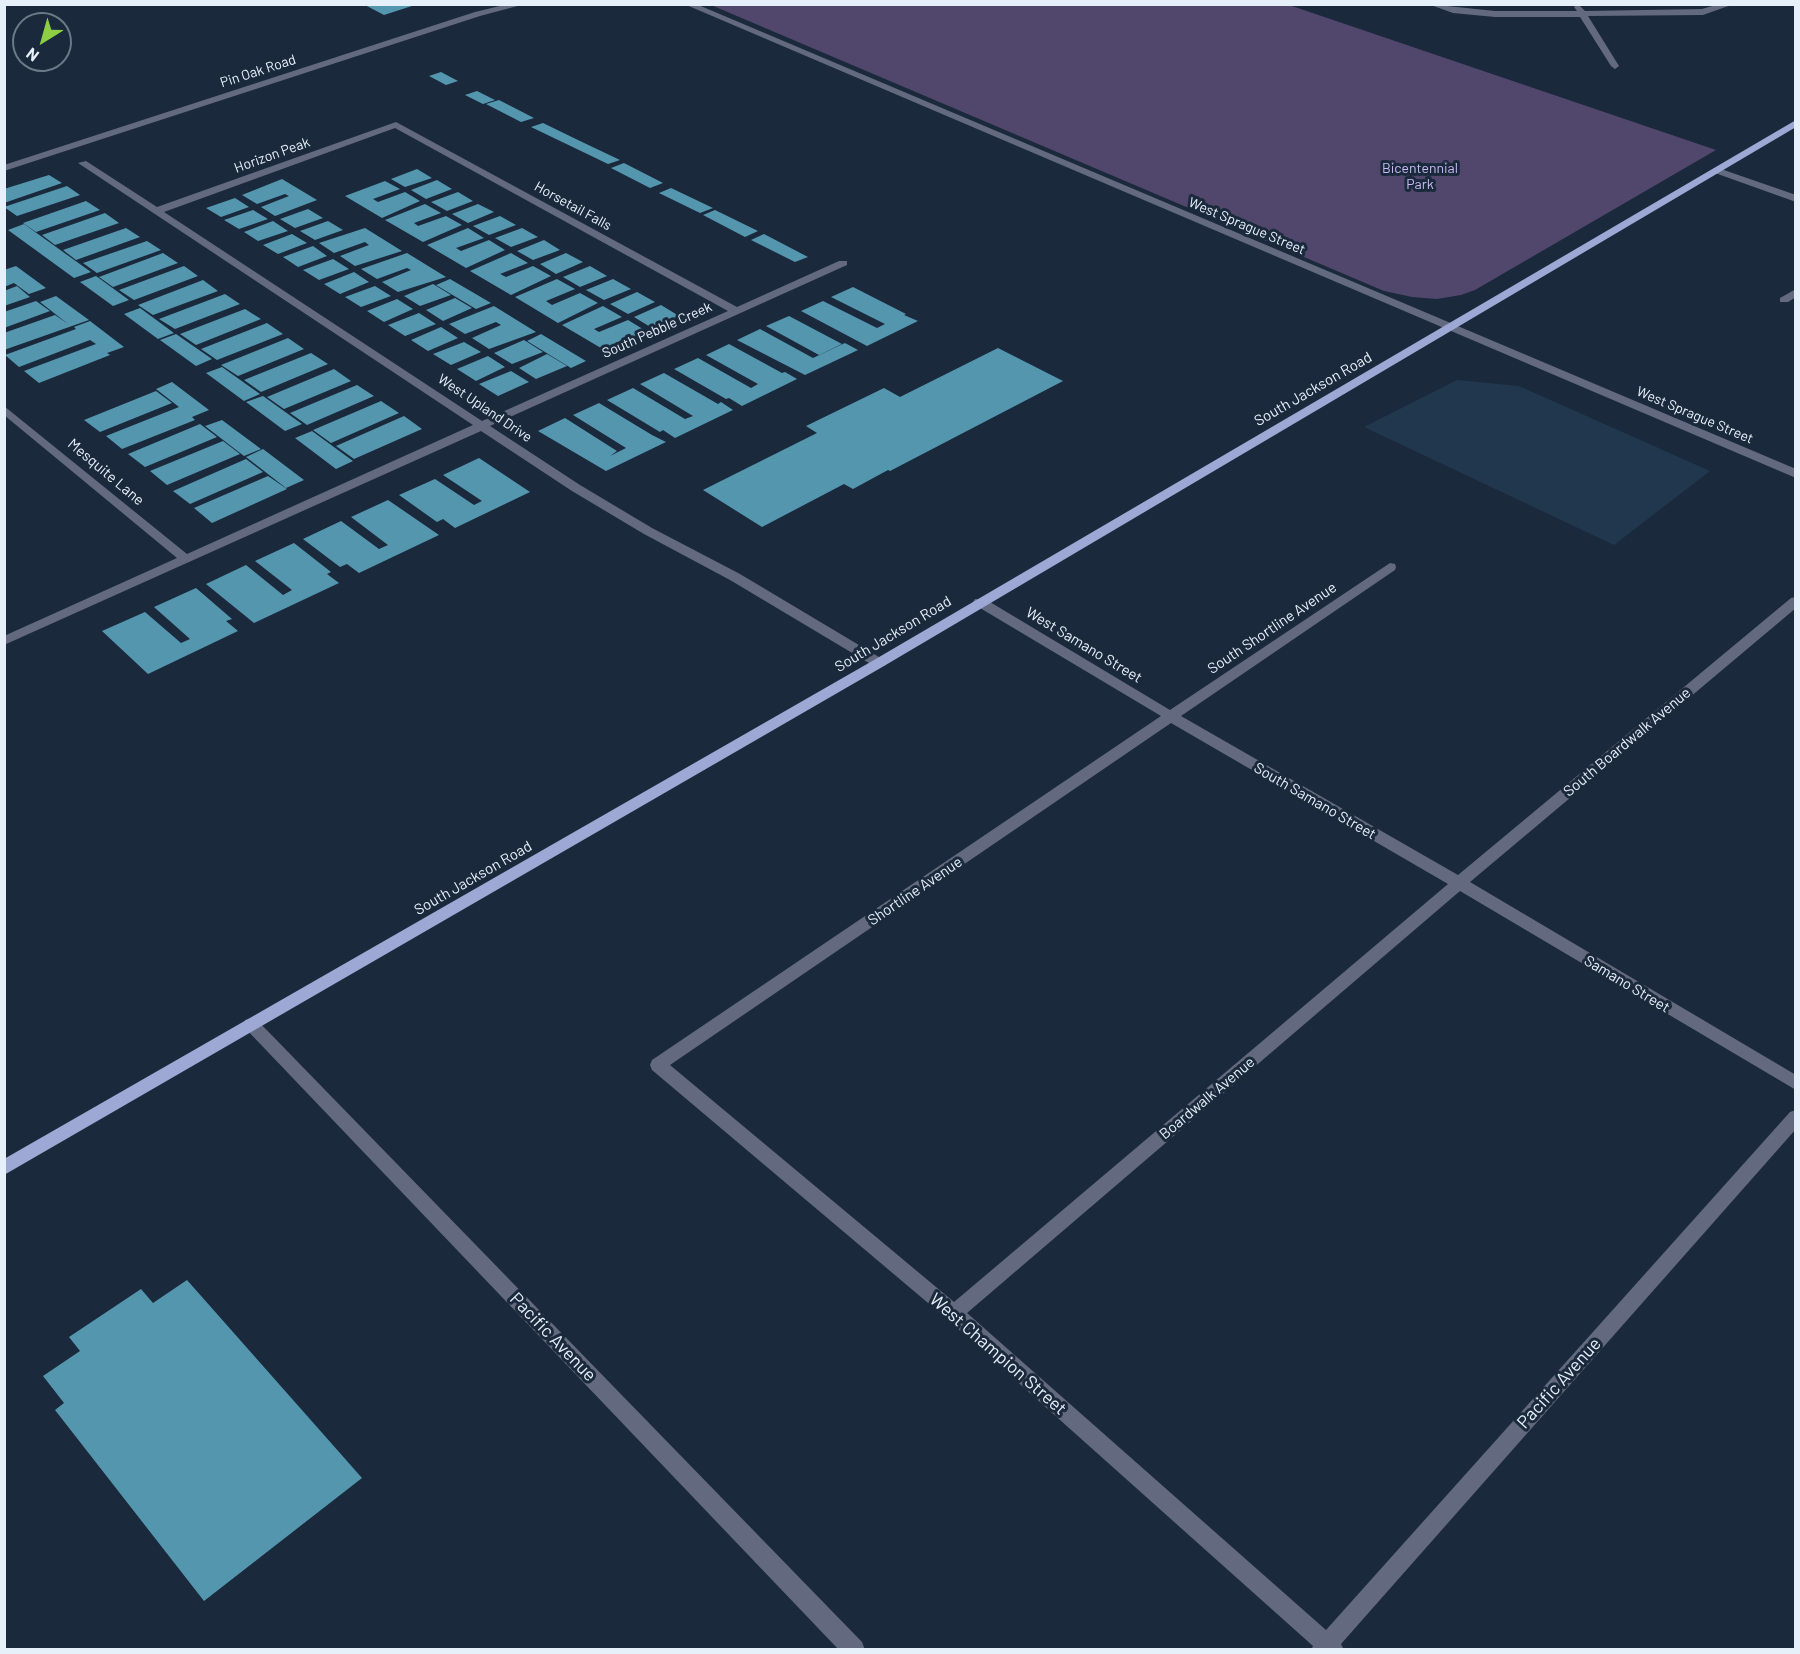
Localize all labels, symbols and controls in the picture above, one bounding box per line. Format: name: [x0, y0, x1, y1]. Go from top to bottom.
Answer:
north arrow: [12, 12, 72, 72]
text: N: [22, 44, 42, 66]
street label: Pin Oak Road: [218, 51, 298, 91]
street label: Horizon Peak: [232, 134, 312, 176]
park label: Bicentennial Park: [1382, 160, 1458, 192]
street label: Horsetail Falls: [531, 178, 615, 234]
street label: West Sprague Street: [1186, 194, 1308, 258]
street label: South Pebble Creek: [599, 298, 715, 362]
street label: South Jackson Road: [1251, 348, 1375, 430]
street label: West Upland Drive: [435, 370, 535, 446]
street label: West Sprague Street: [1634, 383, 1756, 447]
street label: Mesquite Lane: [64, 435, 148, 509]
street label: South Shortline Avenue: [1204, 578, 1340, 678]
street label: South Jackson Road: [831, 592, 955, 676]
street label: West Samano Street: [1023, 603, 1145, 687]
street label: South Boardwalk Avenue: [1560, 684, 1694, 800]
street label: South Samano Street: [1251, 759, 1379, 843]
street label: South Jackson Road: [411, 837, 535, 919]
street label: Shortline Avenue: [864, 853, 966, 929]
street label: Samano Street: [1581, 951, 1673, 1017]
street label: Boardwalk Avenue: [1156, 1053, 1258, 1143]
street label: Pacific Avenue: [505, 1288, 601, 1386]
street label: West Champion Street: [925, 1289, 1071, 1419]
street label: Pacific Avenue: [1513, 1333, 1605, 1433]

